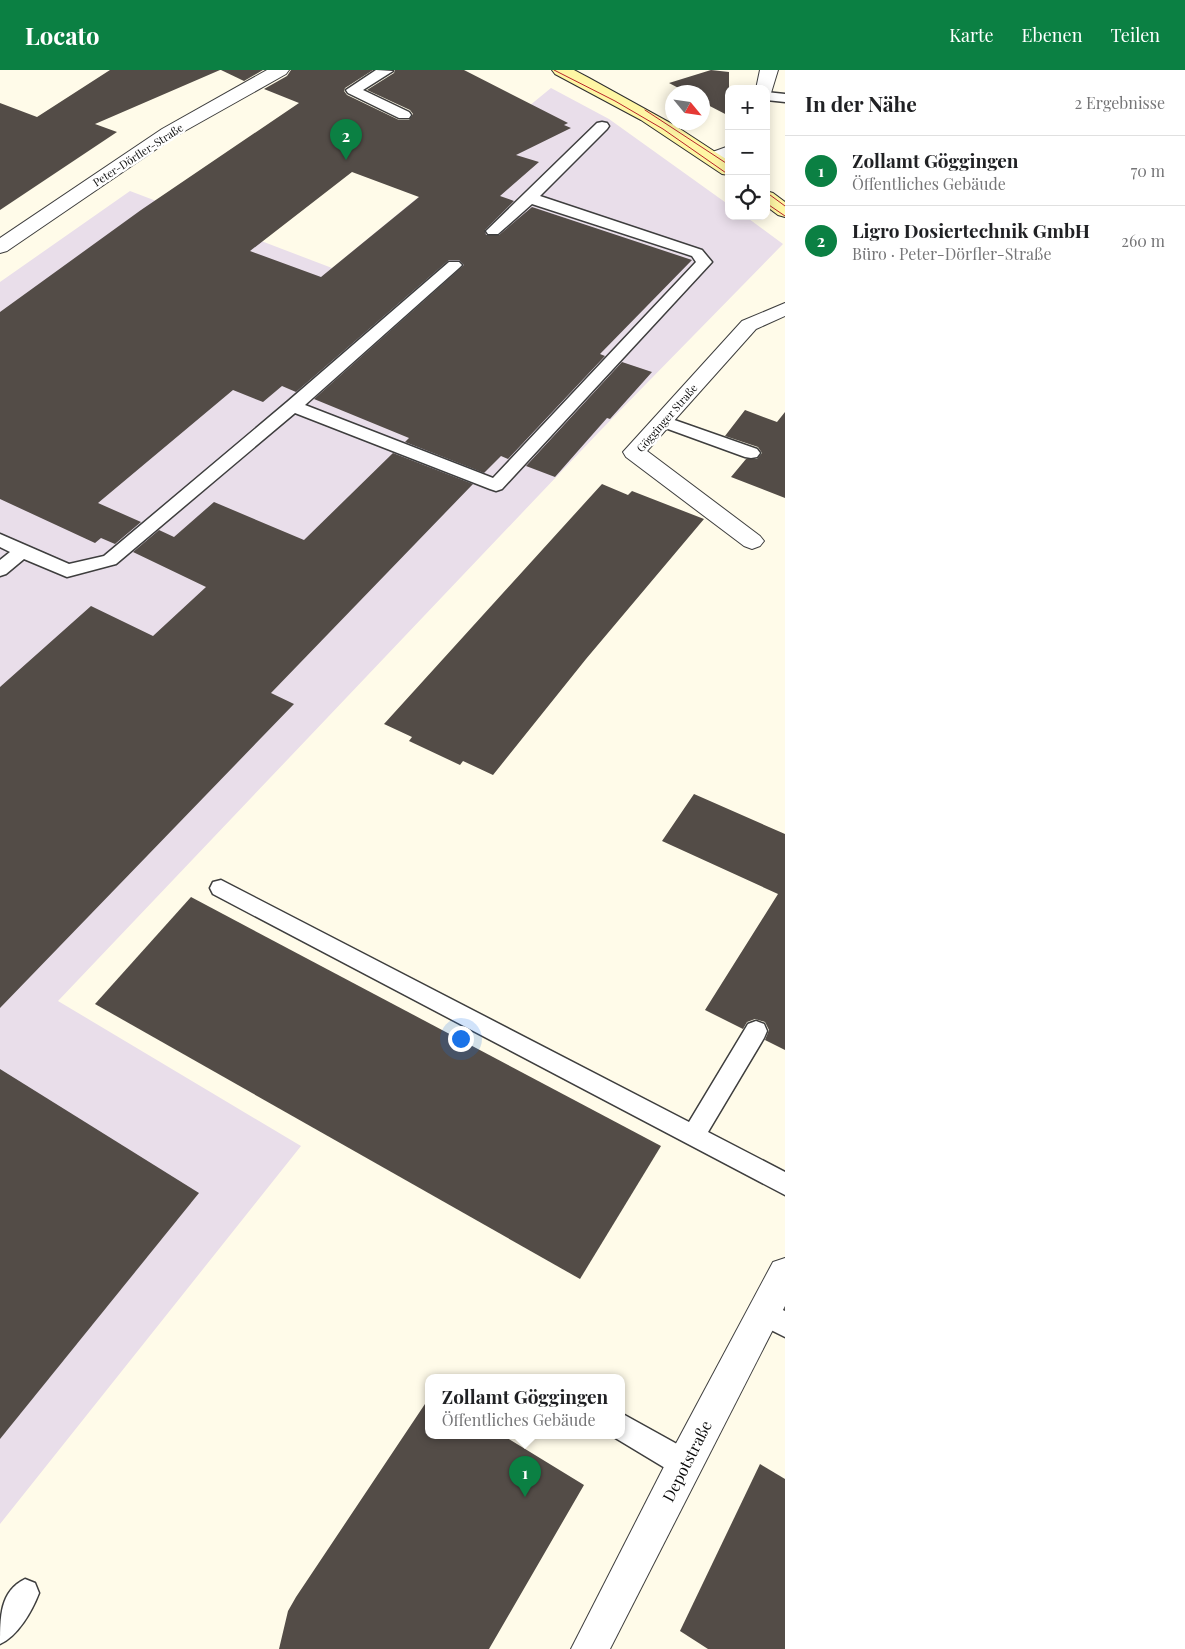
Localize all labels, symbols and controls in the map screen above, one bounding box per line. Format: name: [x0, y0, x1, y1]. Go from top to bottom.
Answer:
text: Locato: [25, 19, 99, 51]
text: Karte: [949, 23, 994, 47]
text: Ebenen: [1022, 23, 1082, 47]
text: Teilen: [1110, 23, 1160, 47]
north arrow: [665, 85, 710, 130]
map controls: [725, 85, 770, 220]
button: +: [725, 85, 770, 130]
text: In der Nähe: [805, 89, 917, 117]
text: 2 Ergebnisse: [1074, 92, 1165, 113]
pin: 2: [330, 119, 362, 160]
street label: Peter-Dörfler-Straße: [90, 120, 186, 189]
button: −: [725, 130, 770, 175]
text: Zollamt Göggingen: [852, 147, 1018, 173]
text: 1: [818, 160, 824, 181]
text: 70 m: [1131, 160, 1165, 181]
text: Öffentliches Gebäude: [852, 173, 1006, 194]
button: locate: [725, 175, 770, 220]
text: Ligro Dosiertechnik GmbH: [852, 217, 1090, 243]
text: 2: [817, 230, 825, 251]
text: 260 m: [1121, 230, 1165, 251]
text: Büro · Peter-Dörfler-Straße: [852, 243, 1052, 264]
street label: Gögginger Straße: [633, 380, 701, 455]
your location: [448, 1026, 474, 1052]
popup: [425, 1374, 625, 1439]
text: Zollamt Göggingen: [442, 1383, 608, 1409]
text: Öffentliches Gebäude: [442, 1409, 596, 1430]
street label: Depotstraße: [657, 1416, 716, 1505]
pin: 1: [509, 1456, 541, 1497]

